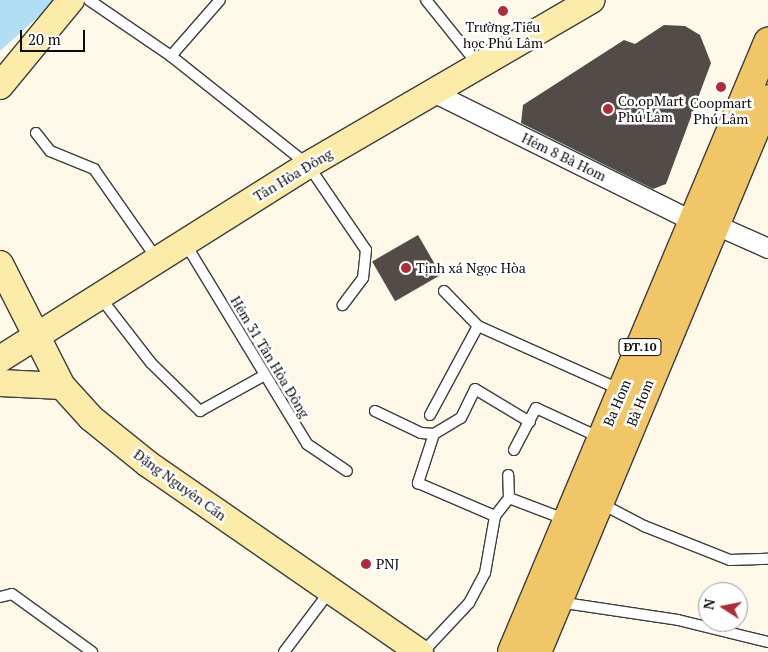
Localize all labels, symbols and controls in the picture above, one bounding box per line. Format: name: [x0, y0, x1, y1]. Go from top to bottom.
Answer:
marker: Trường Tiểu học Phú Lâm: [497, 5, 509, 17]
place label: Trường Tiểu học Phú Lâm: [463, 19, 543, 52]
scale bar: [22, 20, 88, 52]
text: 20 m: [28, 29, 61, 49]
marker: Coopmart Phú Lâm: [715, 81, 727, 93]
place label: Co.opMart Phú Lâm: [618, 93, 684, 125]
place label: Coopmart Phú Lâm: [690, 95, 752, 128]
marker: Co.opMart Phú Lâm: [602, 103, 614, 115]
street label: Hẻm 8 Bà Hom: [519, 129, 609, 185]
street label: Tân Hòa Đông: [251, 145, 335, 205]
place label: Tịnh xá Ngọc Hòa: [416, 260, 526, 276]
marker: Tịnh xá Ngọc Hòa: [400, 262, 412, 274]
street label: Hẻm 31 Tân Hòa Đông: [227, 293, 313, 421]
road number: ĐT.10: [618, 338, 662, 357]
street label: Ba Hom: [600, 377, 634, 429]
street label: Bà Hom: [623, 377, 657, 429]
street label: Đặng Nguyên Cẩn: [131, 446, 229, 524]
place label: PNJ: [376, 556, 399, 572]
marker: PNJ: [360, 558, 372, 570]
north arrow: [698, 582, 748, 632]
text: N: [698, 597, 719, 611]

